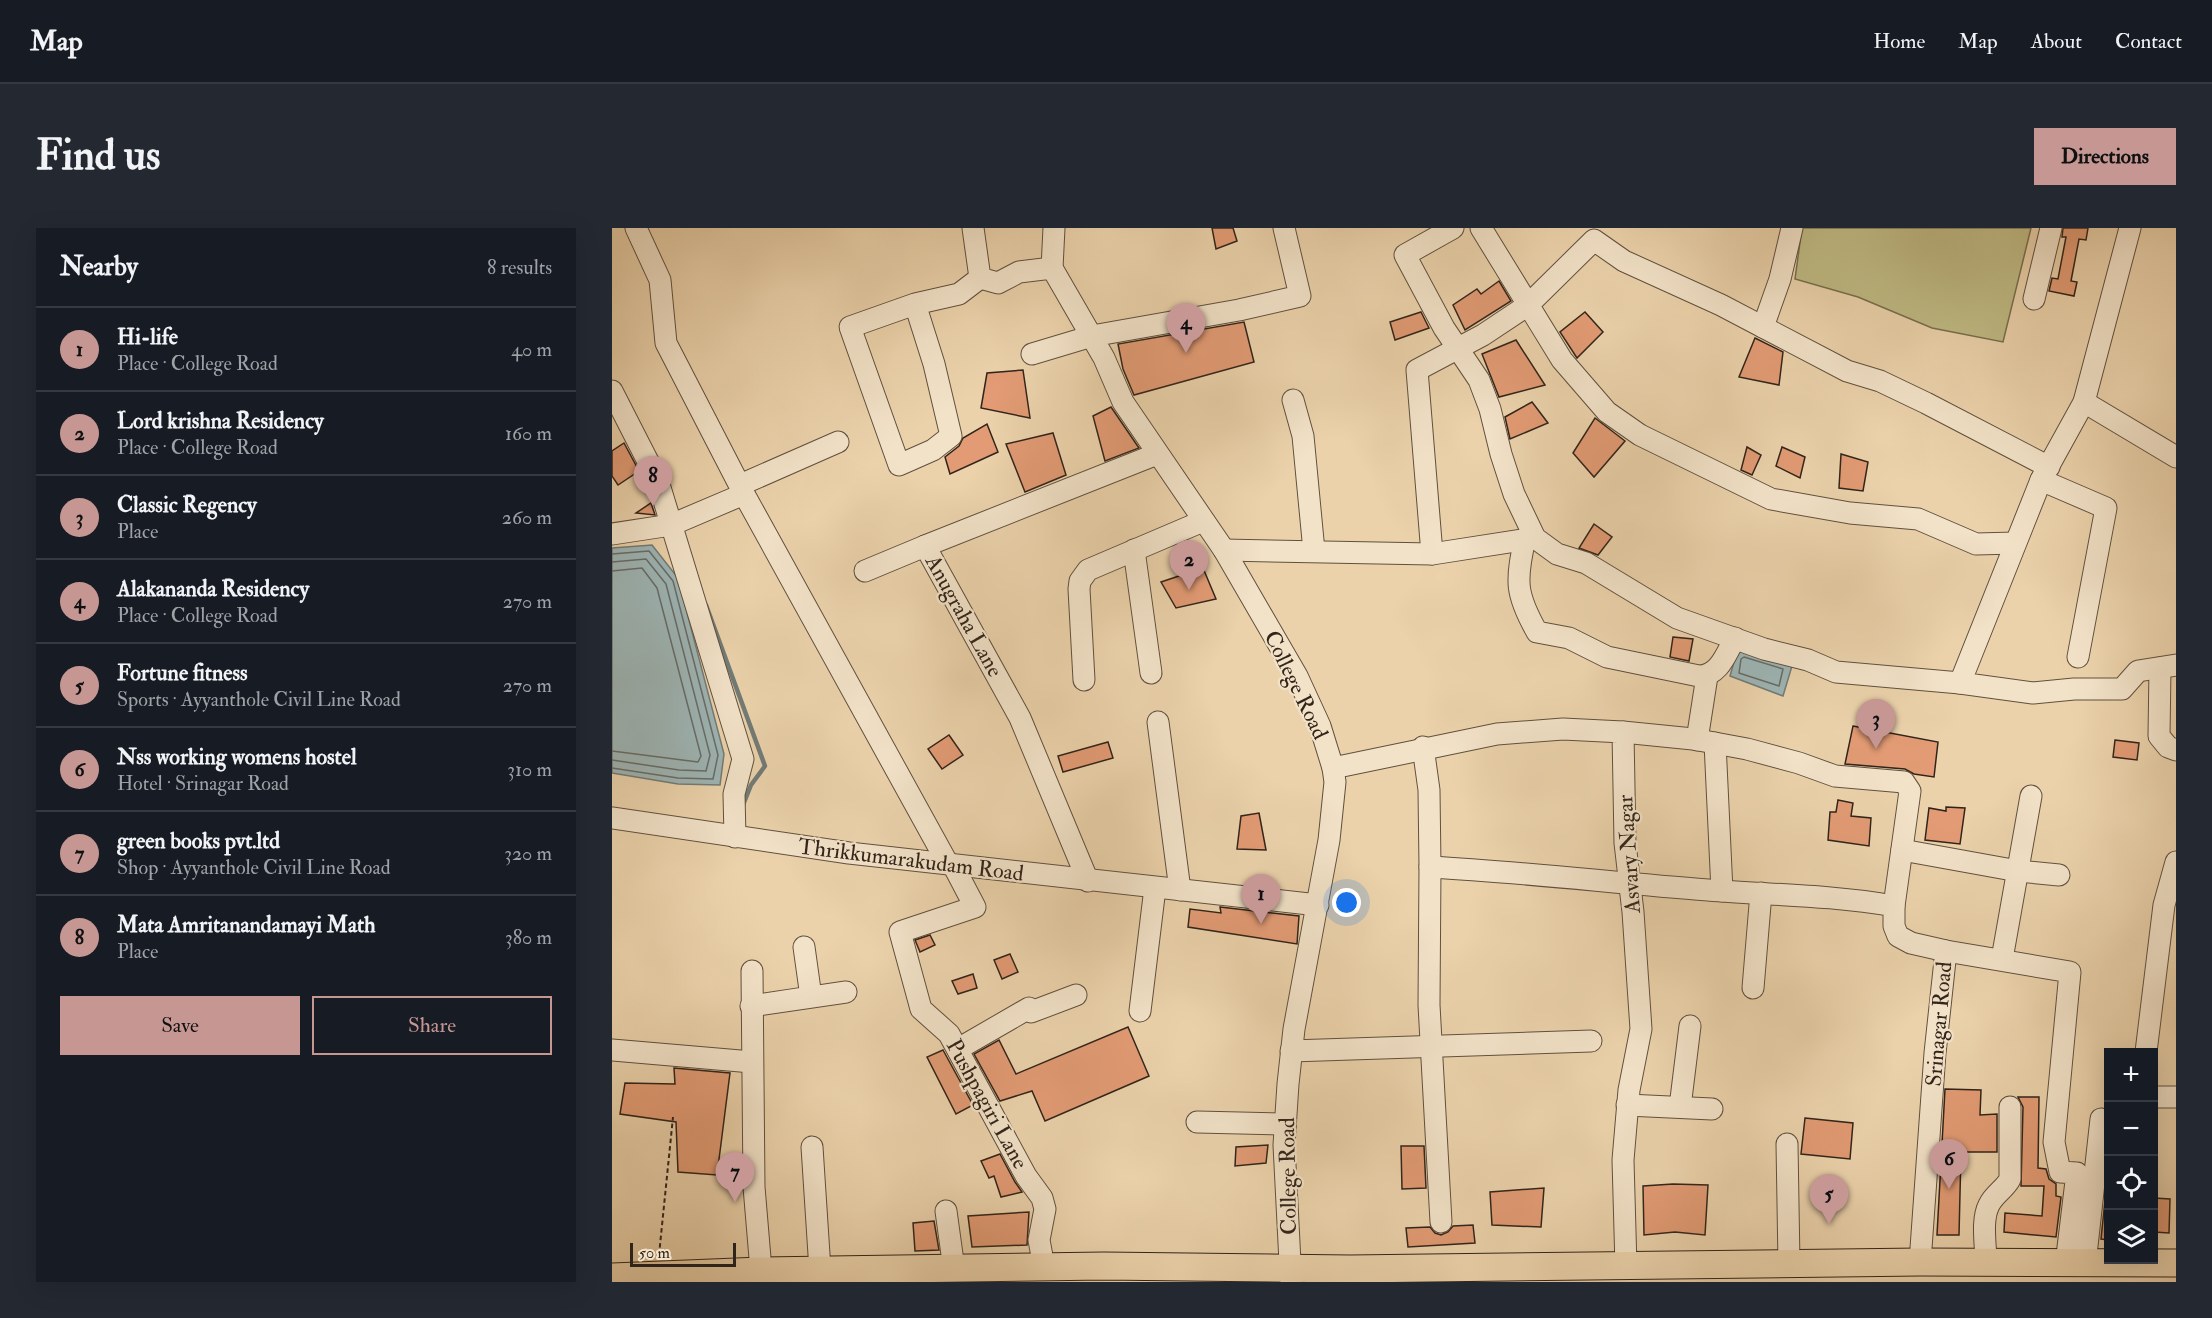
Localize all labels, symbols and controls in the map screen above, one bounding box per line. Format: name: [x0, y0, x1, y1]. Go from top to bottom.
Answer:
text: Map: [30, 24, 83, 59]
text: Home: [1873, 28, 1925, 55]
text: Map: [1958, 28, 1998, 55]
text: About: [2031, 28, 2082, 55]
text: Contact: [2115, 28, 2182, 55]
button: Directions: [2034, 128, 2176, 185]
text: Find us: [36, 130, 160, 182]
text: Nearby: [60, 251, 138, 283]
text: 8 results: [487, 255, 552, 280]
pin: 4: [1166, 304, 1206, 353]
text: Hi-life: [117, 323, 178, 351]
text: 1: [76, 337, 83, 362]
text: 40 m: [511, 337, 552, 362]
text: Place · College Road: [117, 351, 278, 376]
text: Lord krishna Residency: [117, 407, 324, 435]
text: 2: [74, 421, 85, 446]
text: 160 m: [505, 421, 552, 446]
text: Place · College Road: [117, 435, 278, 460]
pin: 8: [634, 456, 672, 506]
text: Classic Regency: [117, 491, 257, 519]
text: 3: [76, 505, 83, 530]
text: 260 m: [502, 505, 552, 530]
text: Place: [117, 519, 158, 544]
pin: 2: [1170, 540, 1208, 590]
street label: Anugraha Lane: [918, 549, 1009, 682]
text: Alakananda Residency: [117, 575, 309, 603]
text: 4: [74, 589, 85, 614]
text: 270 m: [503, 589, 552, 614]
text: Place · College Road: [117, 603, 278, 628]
street label: College Road: [1258, 626, 1334, 744]
text: Fortune fitness: [117, 659, 248, 687]
text: 5: [75, 673, 84, 698]
text: 270 m: [503, 673, 552, 698]
text: Sports · Ayyanthole Civil Line Road: [117, 687, 401, 712]
pin: 3: [1856, 700, 1896, 749]
text: Nss working womens hostel: [117, 743, 357, 771]
text: 6: [74, 757, 85, 782]
text: 310 m: [507, 757, 552, 782]
text: Hotel · Srinagar Road: [117, 771, 289, 796]
street label: Asvary Nagar: [1611, 793, 1647, 915]
text: green books pvt.ltd: [117, 827, 280, 855]
street label: Thrikkumarakudam Road: [797, 832, 1025, 888]
text: 7: [75, 841, 84, 866]
text: 320 m: [504, 841, 552, 866]
text: Shop · Ayyanthole Civil Line Road: [117, 855, 391, 880]
pin: 1: [1242, 874, 1280, 924]
your location: [1332, 888, 1361, 917]
text: Mata Amritanandamayi Math: [117, 911, 376, 939]
text: 8: [75, 925, 84, 950]
text: 380 m: [505, 925, 552, 950]
text: Place: [117, 939, 158, 964]
street label: Srinagar Road: [1920, 960, 1958, 1088]
button: Save: [60, 996, 300, 1055]
button: Share: [312, 996, 552, 1055]
street label: Pushpagiri Lane: [939, 1034, 1034, 1174]
map controls: [2104, 1048, 2158, 1264]
button: +: [2104, 1048, 2158, 1102]
button: −: [2104, 1102, 2158, 1156]
street label: College Road: [1273, 1117, 1303, 1235]
pin: 6: [1930, 1140, 1968, 1189]
pin: 7: [716, 1152, 754, 1202]
button: locate: [2104, 1156, 2158, 1210]
pin: 5: [1810, 1174, 1848, 1224]
button: layers: [2104, 1210, 2158, 1264]
scale bar: [630, 1240, 736, 1268]
text: 50 m: [639, 1243, 670, 1263]

